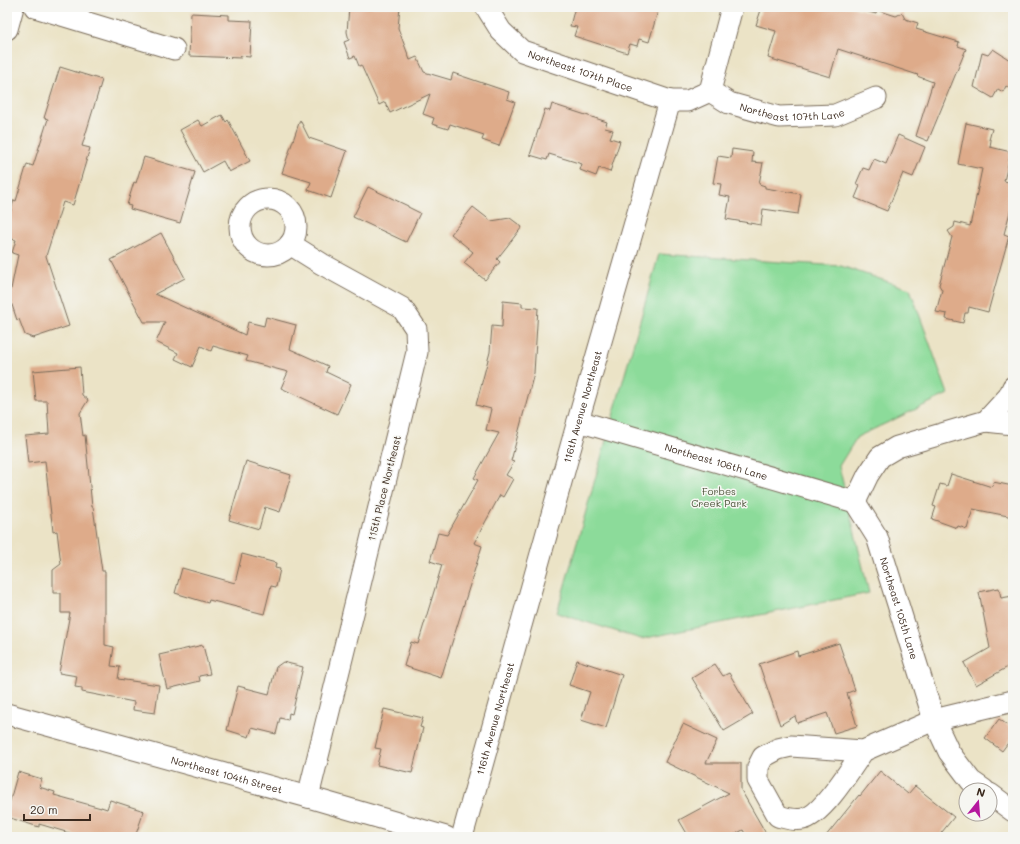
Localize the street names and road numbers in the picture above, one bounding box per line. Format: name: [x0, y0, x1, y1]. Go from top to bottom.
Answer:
street label: Northeast 107th Place: [526, 47, 635, 95]
street label: Northeast 107th Lane: [738, 99, 847, 124]
street label: 116th Avenue Northeast: [560, 349, 605, 464]
street label: 115th Place Northeast: [364, 434, 404, 542]
street label: Northeast 106th Lane: [663, 440, 769, 483]
street label: Northeast 105th Lane: [877, 555, 922, 661]
street label: 116th Avenue Northeast: [473, 661, 517, 776]
street label: Northeast 104th Street: [170, 753, 284, 797]

